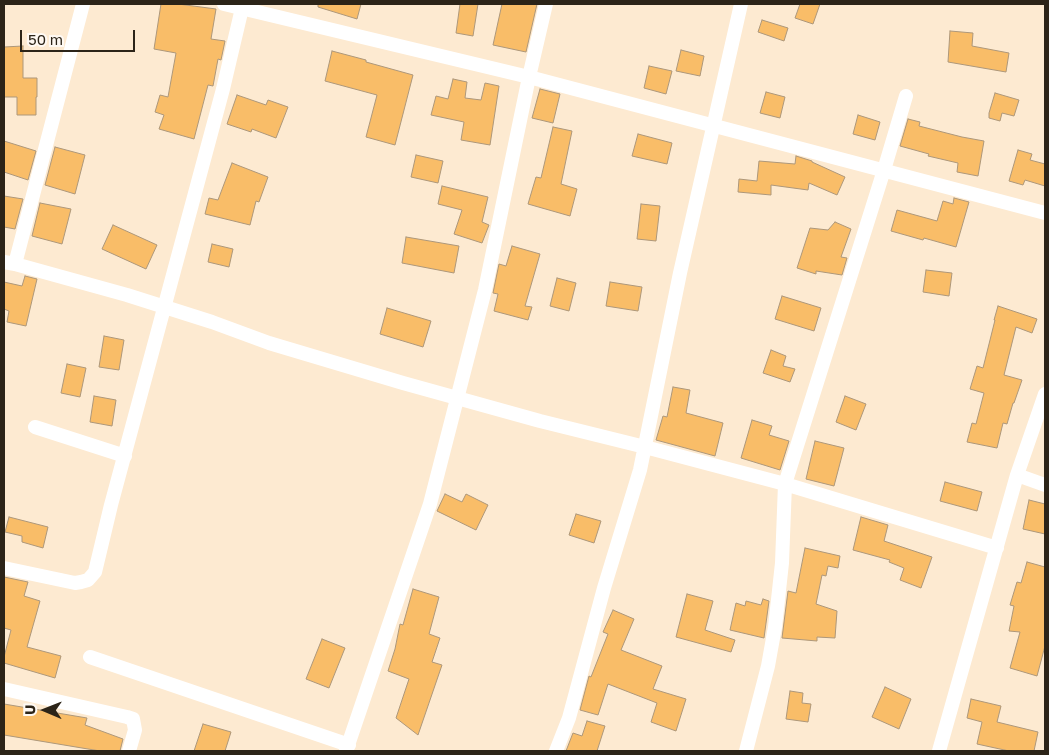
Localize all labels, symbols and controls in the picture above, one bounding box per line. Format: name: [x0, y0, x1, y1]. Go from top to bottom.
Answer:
scale bar: [22, 20, 138, 52]
text: 50 m: [28, 30, 63, 48]
north arrow: [20, 685, 70, 735]
text: U: [21, 704, 38, 715]

